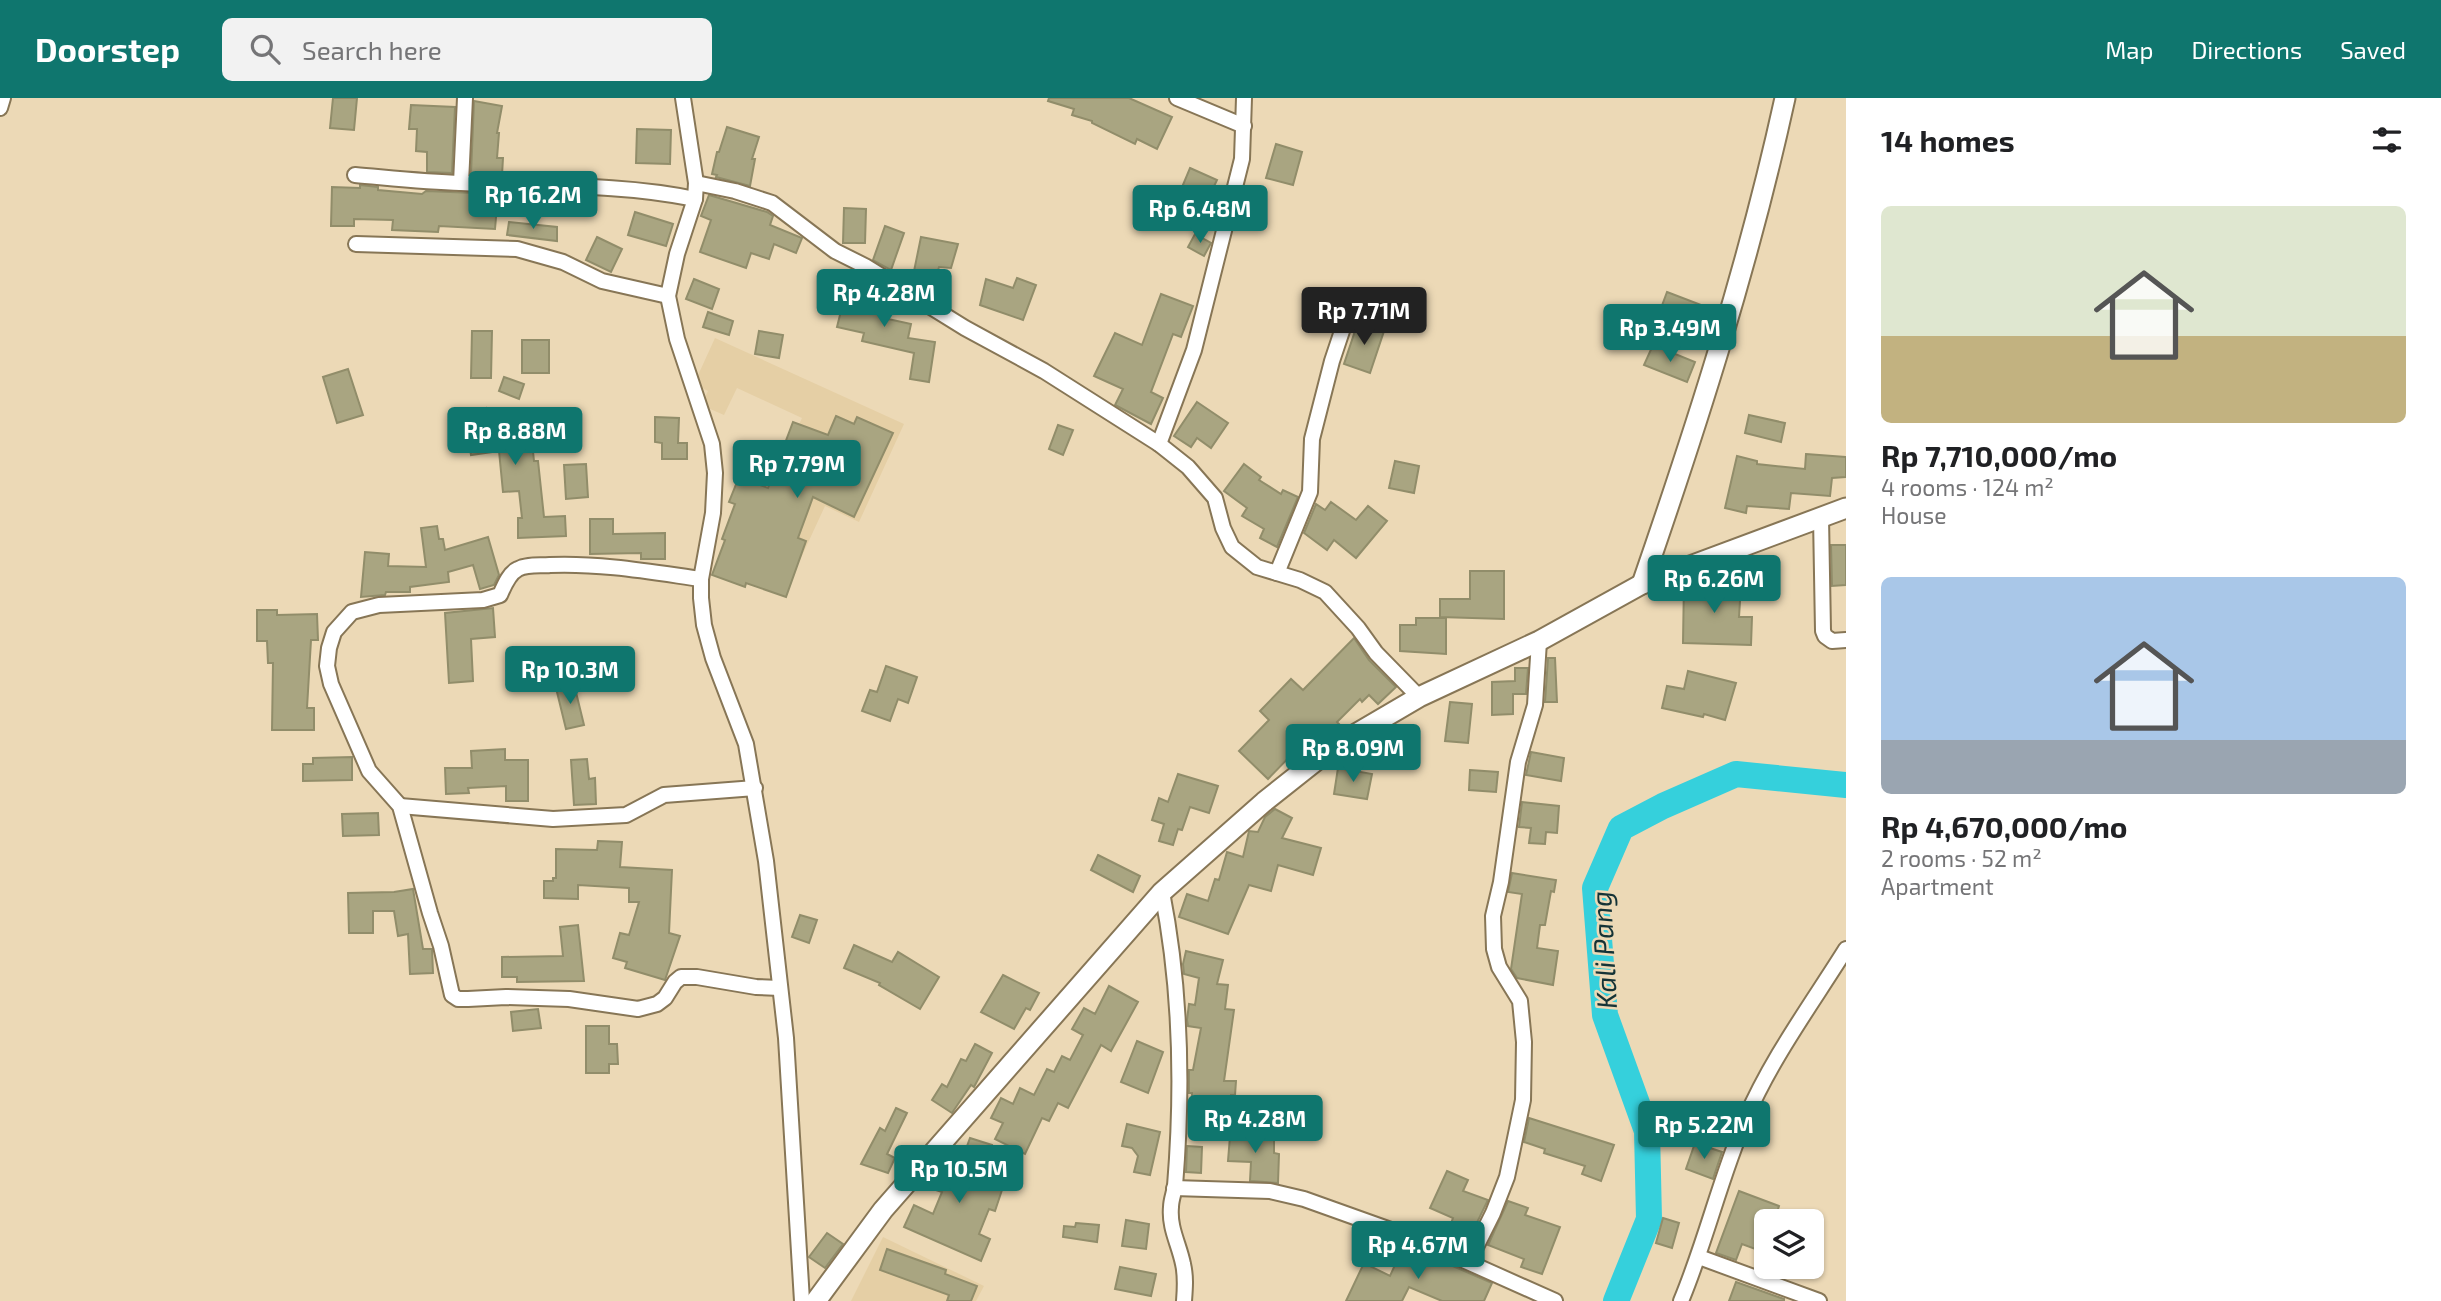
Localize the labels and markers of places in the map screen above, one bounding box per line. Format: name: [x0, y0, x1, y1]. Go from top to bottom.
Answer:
pin: Rp 16.2M: [461, 172, 605, 231]
pin: Rp 6.48M: [1128, 186, 1272, 245]
pin: Rp 4.28M: [812, 270, 956, 329]
pin: Rp 7.71M: [1292, 288, 1436, 347]
pin: Rp 3.49M: [1598, 304, 1742, 364]
pin: Rp 8.88M: [443, 408, 587, 467]
pin: Rp 7.79M: [725, 440, 869, 500]
pin: Rp 6.26M: [1642, 556, 1786, 615]
pin: Rp 10.3M: [498, 646, 642, 706]
pin: Rp 8.09M: [1281, 724, 1425, 784]
pin: Rp 4.28M: [1183, 1096, 1327, 1155]
pin: Rp 5.22M: [1632, 1102, 1776, 1161]
pin: Rp 10.5M: [887, 1146, 1031, 1205]
pin: Rp 4.67M: [1346, 1222, 1490, 1281]

